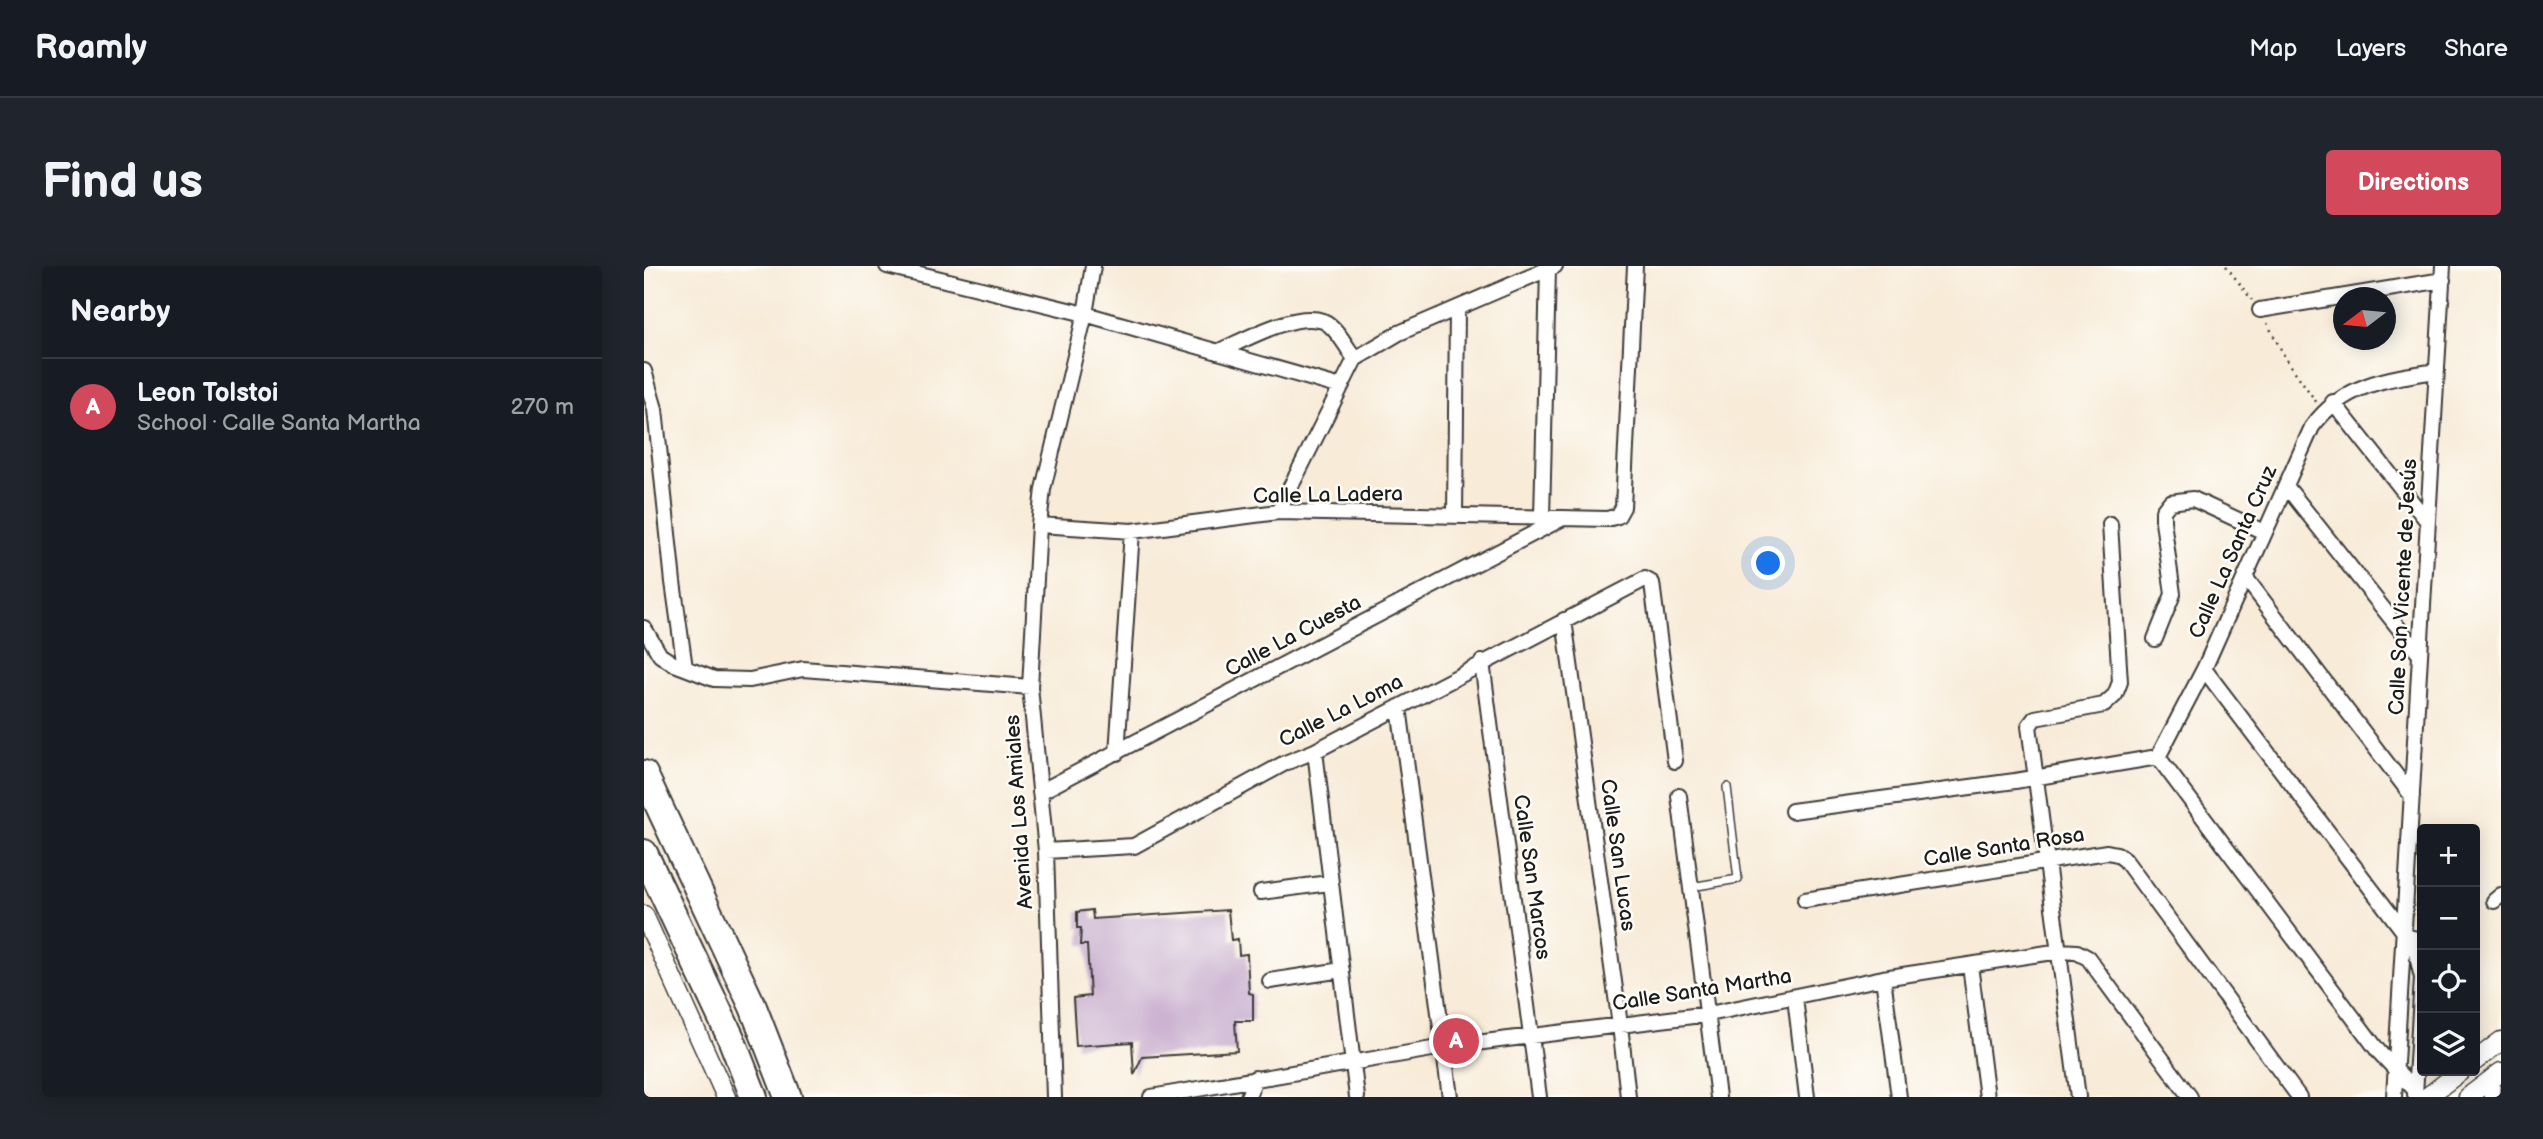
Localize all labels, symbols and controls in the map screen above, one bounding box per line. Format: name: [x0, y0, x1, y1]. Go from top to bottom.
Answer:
text: Roamly: [35, 28, 147, 68]
text: Map: [2249, 34, 2297, 63]
text: Layers: [2335, 34, 2406, 63]
text: Share: [2444, 34, 2508, 63]
button: Directions: [2326, 150, 2501, 215]
text: Find us: [42, 153, 203, 212]
north arrow: [2333, 287, 2396, 350]
text: Nearby: [70, 294, 170, 330]
text: Leon Tolstoi: [137, 378, 278, 409]
text: A: [86, 393, 100, 421]
text: 270 m: [510, 393, 574, 421]
text: School · Calle Santa Martha: [137, 409, 421, 437]
street label: Calle San Vicente de Jesús: [2384, 458, 2422, 716]
street label: Calle La Santa Cruz: [2184, 461, 2283, 642]
street label: Calle La Ladera: [1253, 481, 1403, 509]
your location: [1751, 546, 1785, 580]
street label: Calle La Cuesta: [1221, 590, 1365, 682]
street label: Calle La Loma: [1275, 669, 1407, 753]
street label: Avenida Los Amiales: [1000, 714, 1038, 910]
street label: Calle San Lucas: [1595, 777, 1641, 933]
street label: Calle San Marcos: [1508, 793, 1556, 961]
street label: Calle Santa Rosa: [1922, 822, 2086, 872]
map controls: [2417, 824, 2480, 1076]
button: +: [2417, 824, 2480, 887]
button: −: [2417, 887, 2480, 950]
button: locate: [2417, 950, 2480, 1013]
street label: Calle Santa Martha: [1610, 963, 1794, 1017]
button: layers: [2417, 1013, 2480, 1076]
pin: A: [1433, 1015, 1479, 1067]

